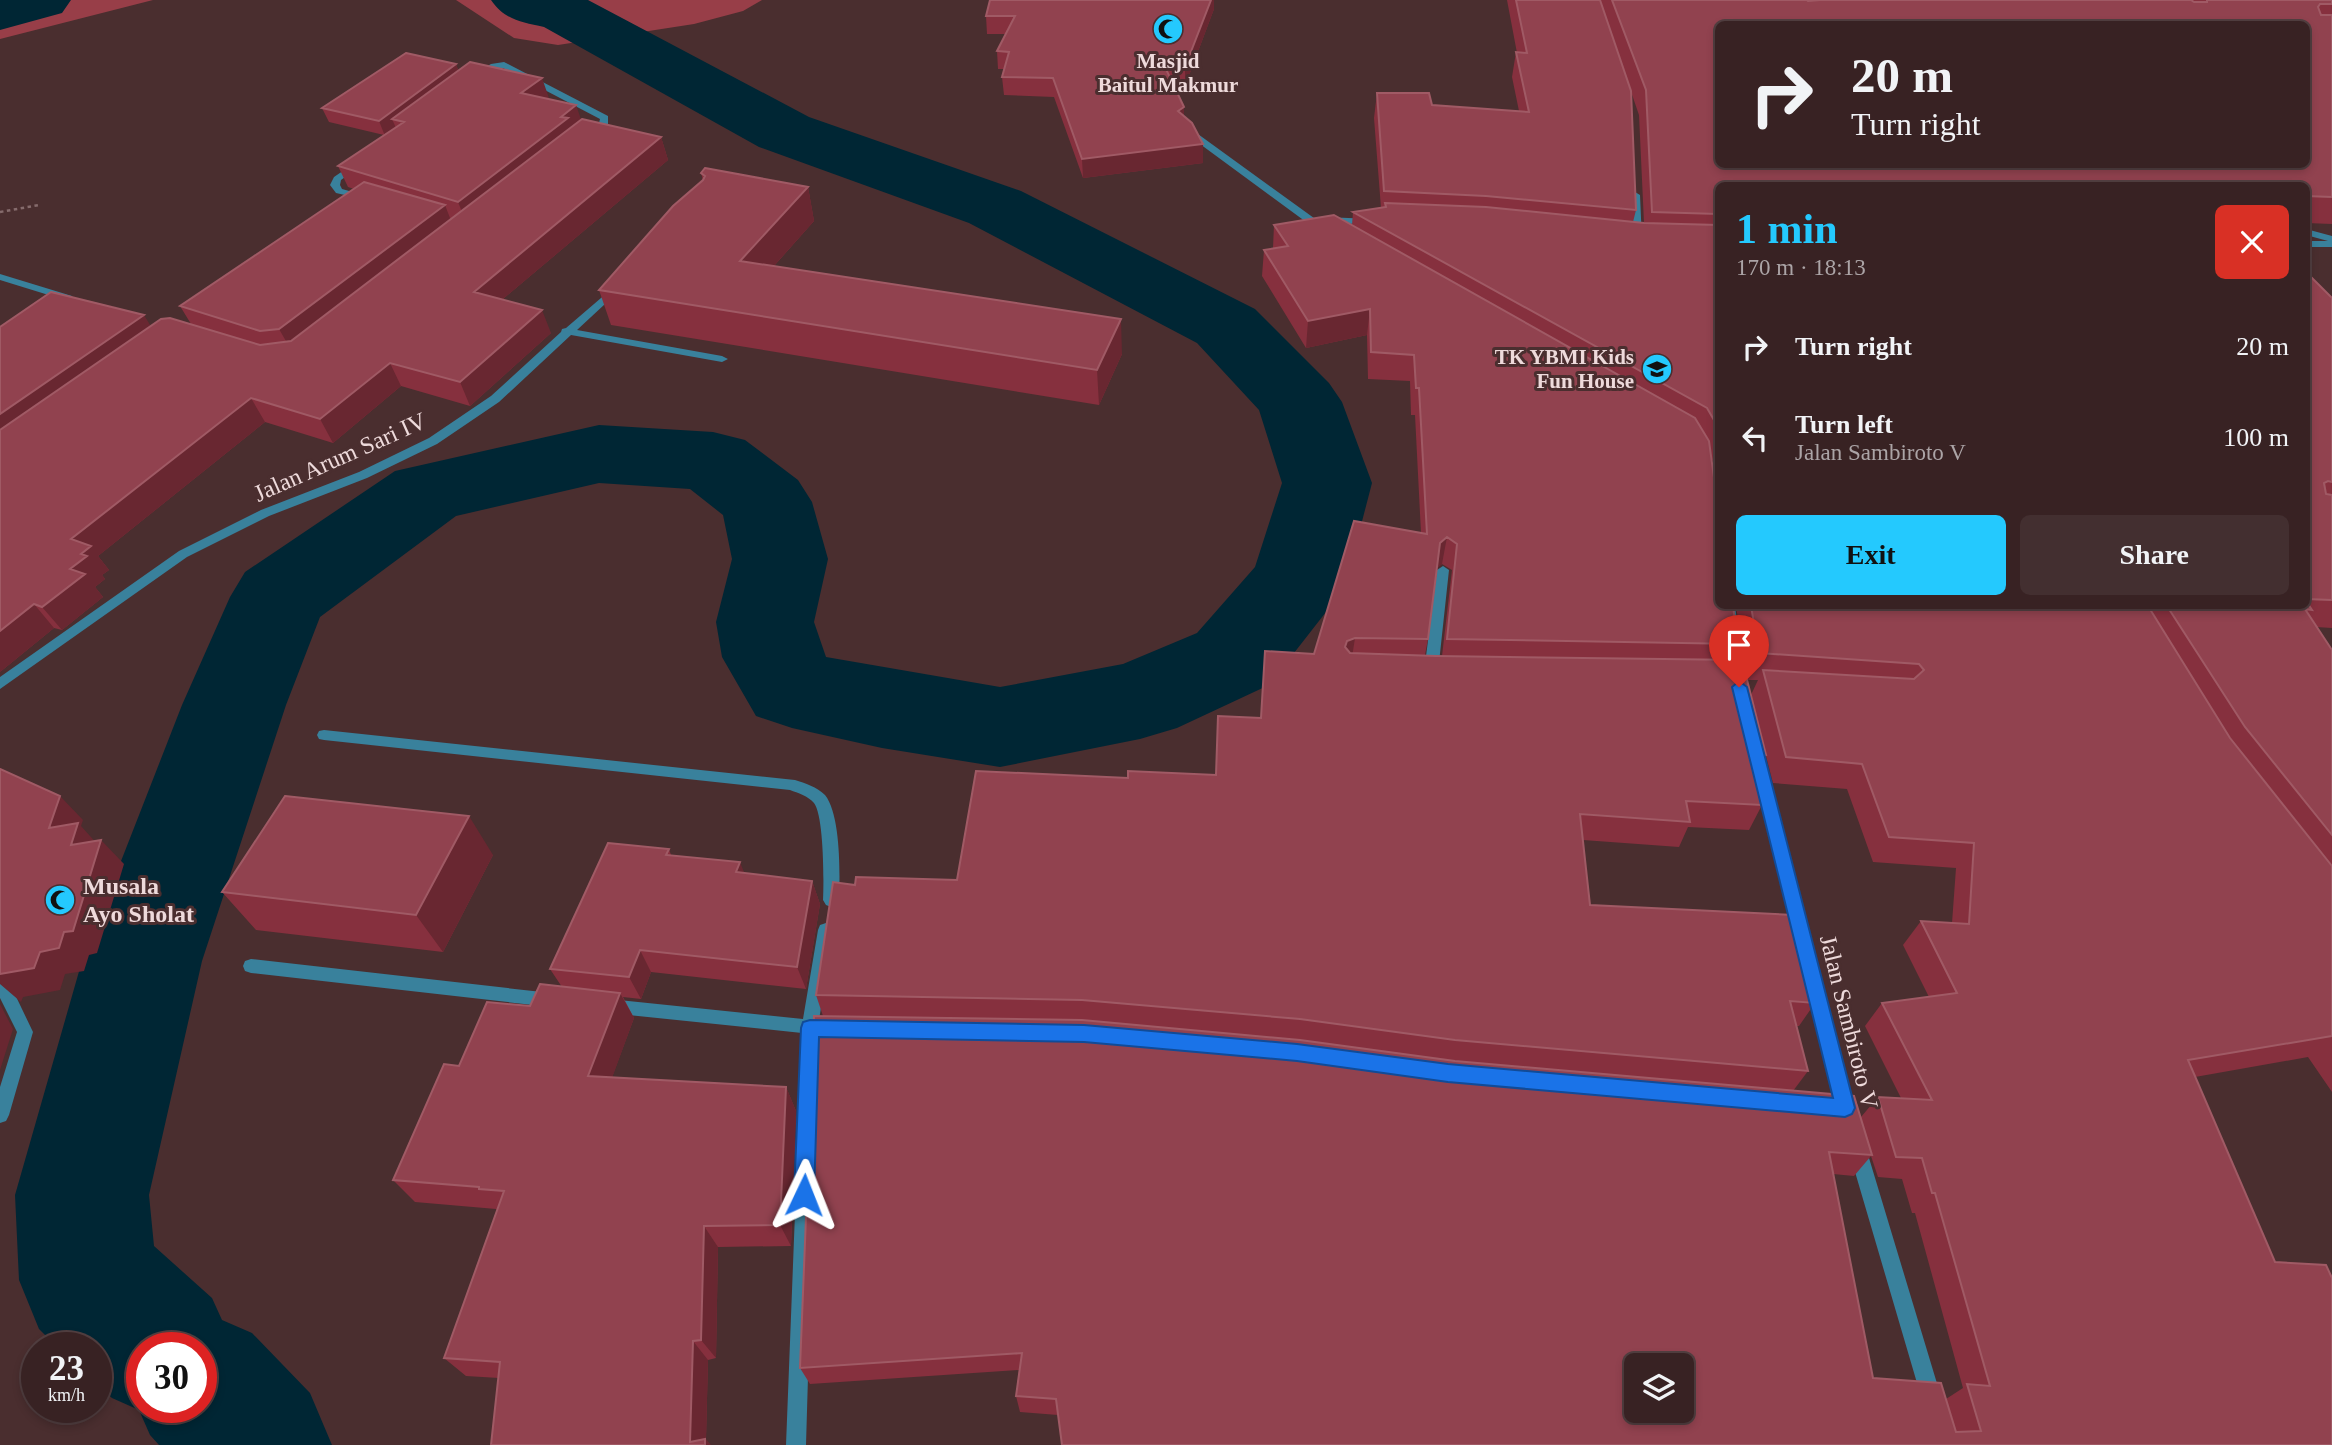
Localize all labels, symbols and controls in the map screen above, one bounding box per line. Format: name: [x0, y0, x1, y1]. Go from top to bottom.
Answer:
mosque icon: Masjid Baitul Makmur: [1151, 12, 1185, 46]
text: 20 m: [1851, 48, 1953, 103]
place label: Masjid Baitul Makmur: [1098, 49, 1238, 97]
icon: right: [1736, 49, 1827, 140]
text: Turn right: [1851, 106, 1981, 142]
button: close: [2215, 205, 2289, 279]
text: 1 min: [1736, 206, 1838, 252]
text: 170 m · 18:13: [1736, 255, 1866, 280]
icon: right: [1736, 328, 1774, 366]
text: Turn right: [1795, 332, 1912, 361]
text: 20 m: [2236, 332, 2289, 361]
place label: TK YBMI Kids Fun House: [1495, 345, 1634, 393]
school or university icon: TK YBMI Kids Fun House: [1640, 352, 1674, 386]
street label: Jalan Arum Sari IV: [250, 407, 431, 507]
text: Turn left: [1795, 410, 1893, 439]
icon: left: [1736, 419, 1774, 457]
text: 100 m: [2223, 423, 2289, 452]
text: Jalan Sambiroto V: [1795, 440, 1966, 465]
button: Exit: [1736, 515, 2006, 595]
button: Share: [2020, 515, 2289, 595]
pin: [1709, 615, 1769, 687]
icon: arrive: [1720, 626, 1758, 664]
place label: Musala Ayo Sholat: [83, 873, 194, 927]
mosque icon: Musala Ayo Sholat: [43, 883, 77, 917]
street label: Jalan Sambiroto V: [1815, 932, 1883, 1112]
position arrow: [767, 1158, 841, 1232]
speed limit sign: 30: [126, 1332, 217, 1423]
text: 23: [49, 1349, 84, 1388]
map controls: [1624, 1353, 1694, 1423]
button: layers: [1624, 1353, 1694, 1423]
text: km/h: [48, 1385, 85, 1405]

